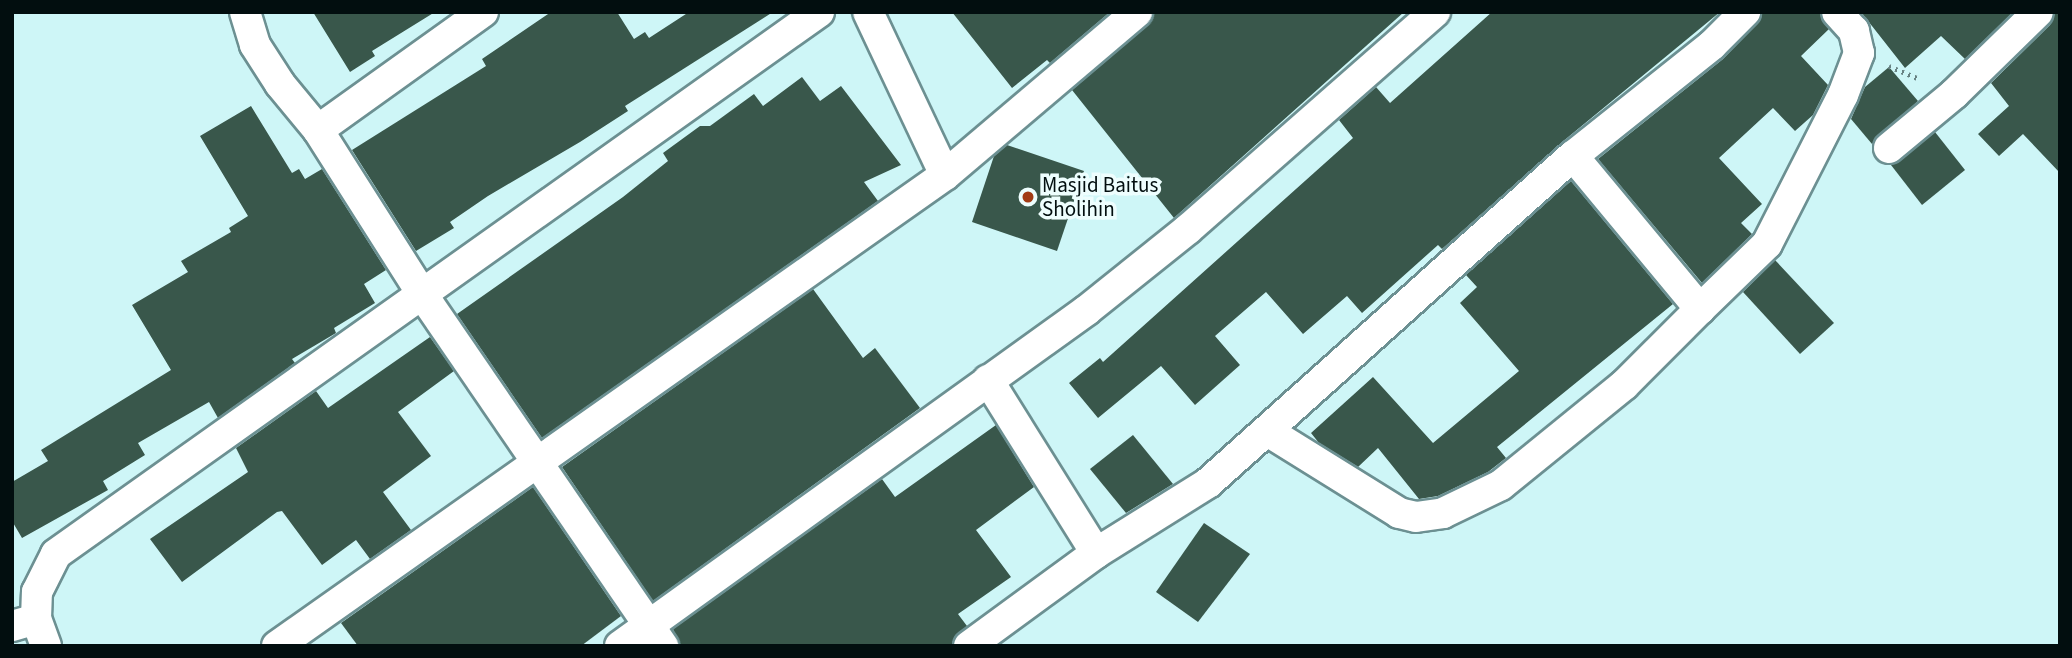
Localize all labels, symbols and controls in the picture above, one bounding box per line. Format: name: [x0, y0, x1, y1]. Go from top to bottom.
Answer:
place label: Masjid Baitus Sholihin: [1042, 172, 1158, 222]
marker: Masjid Baitus Sholihin: [1020, 189, 1036, 205]

